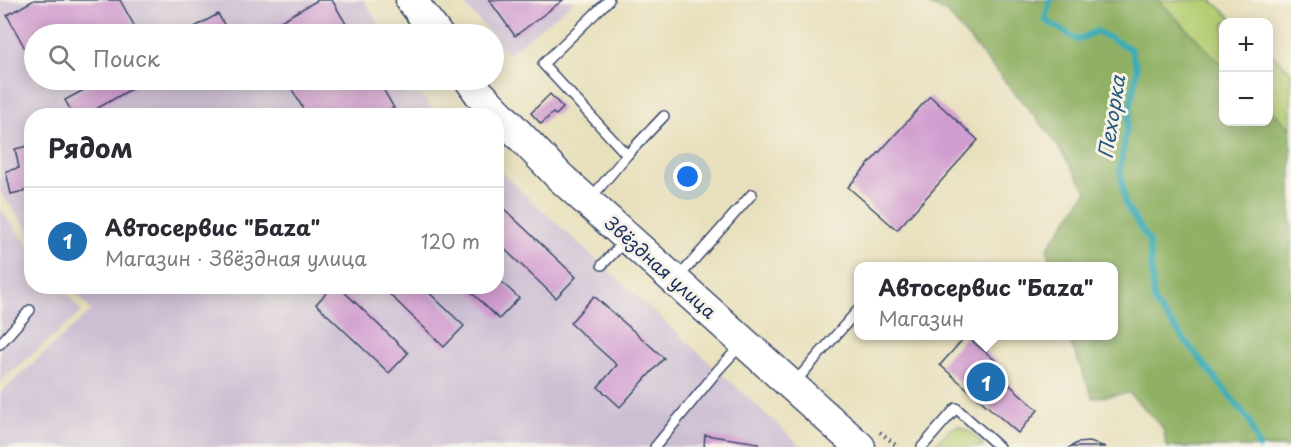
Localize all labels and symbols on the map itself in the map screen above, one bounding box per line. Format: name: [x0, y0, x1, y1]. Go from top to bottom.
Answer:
water label: Пехорка: [1090, 73, 1132, 161]
your location: [673, 162, 702, 191]
street label: Звёздная улица: [599, 209, 723, 325]
pin: 1: [966, 360, 1006, 404]

